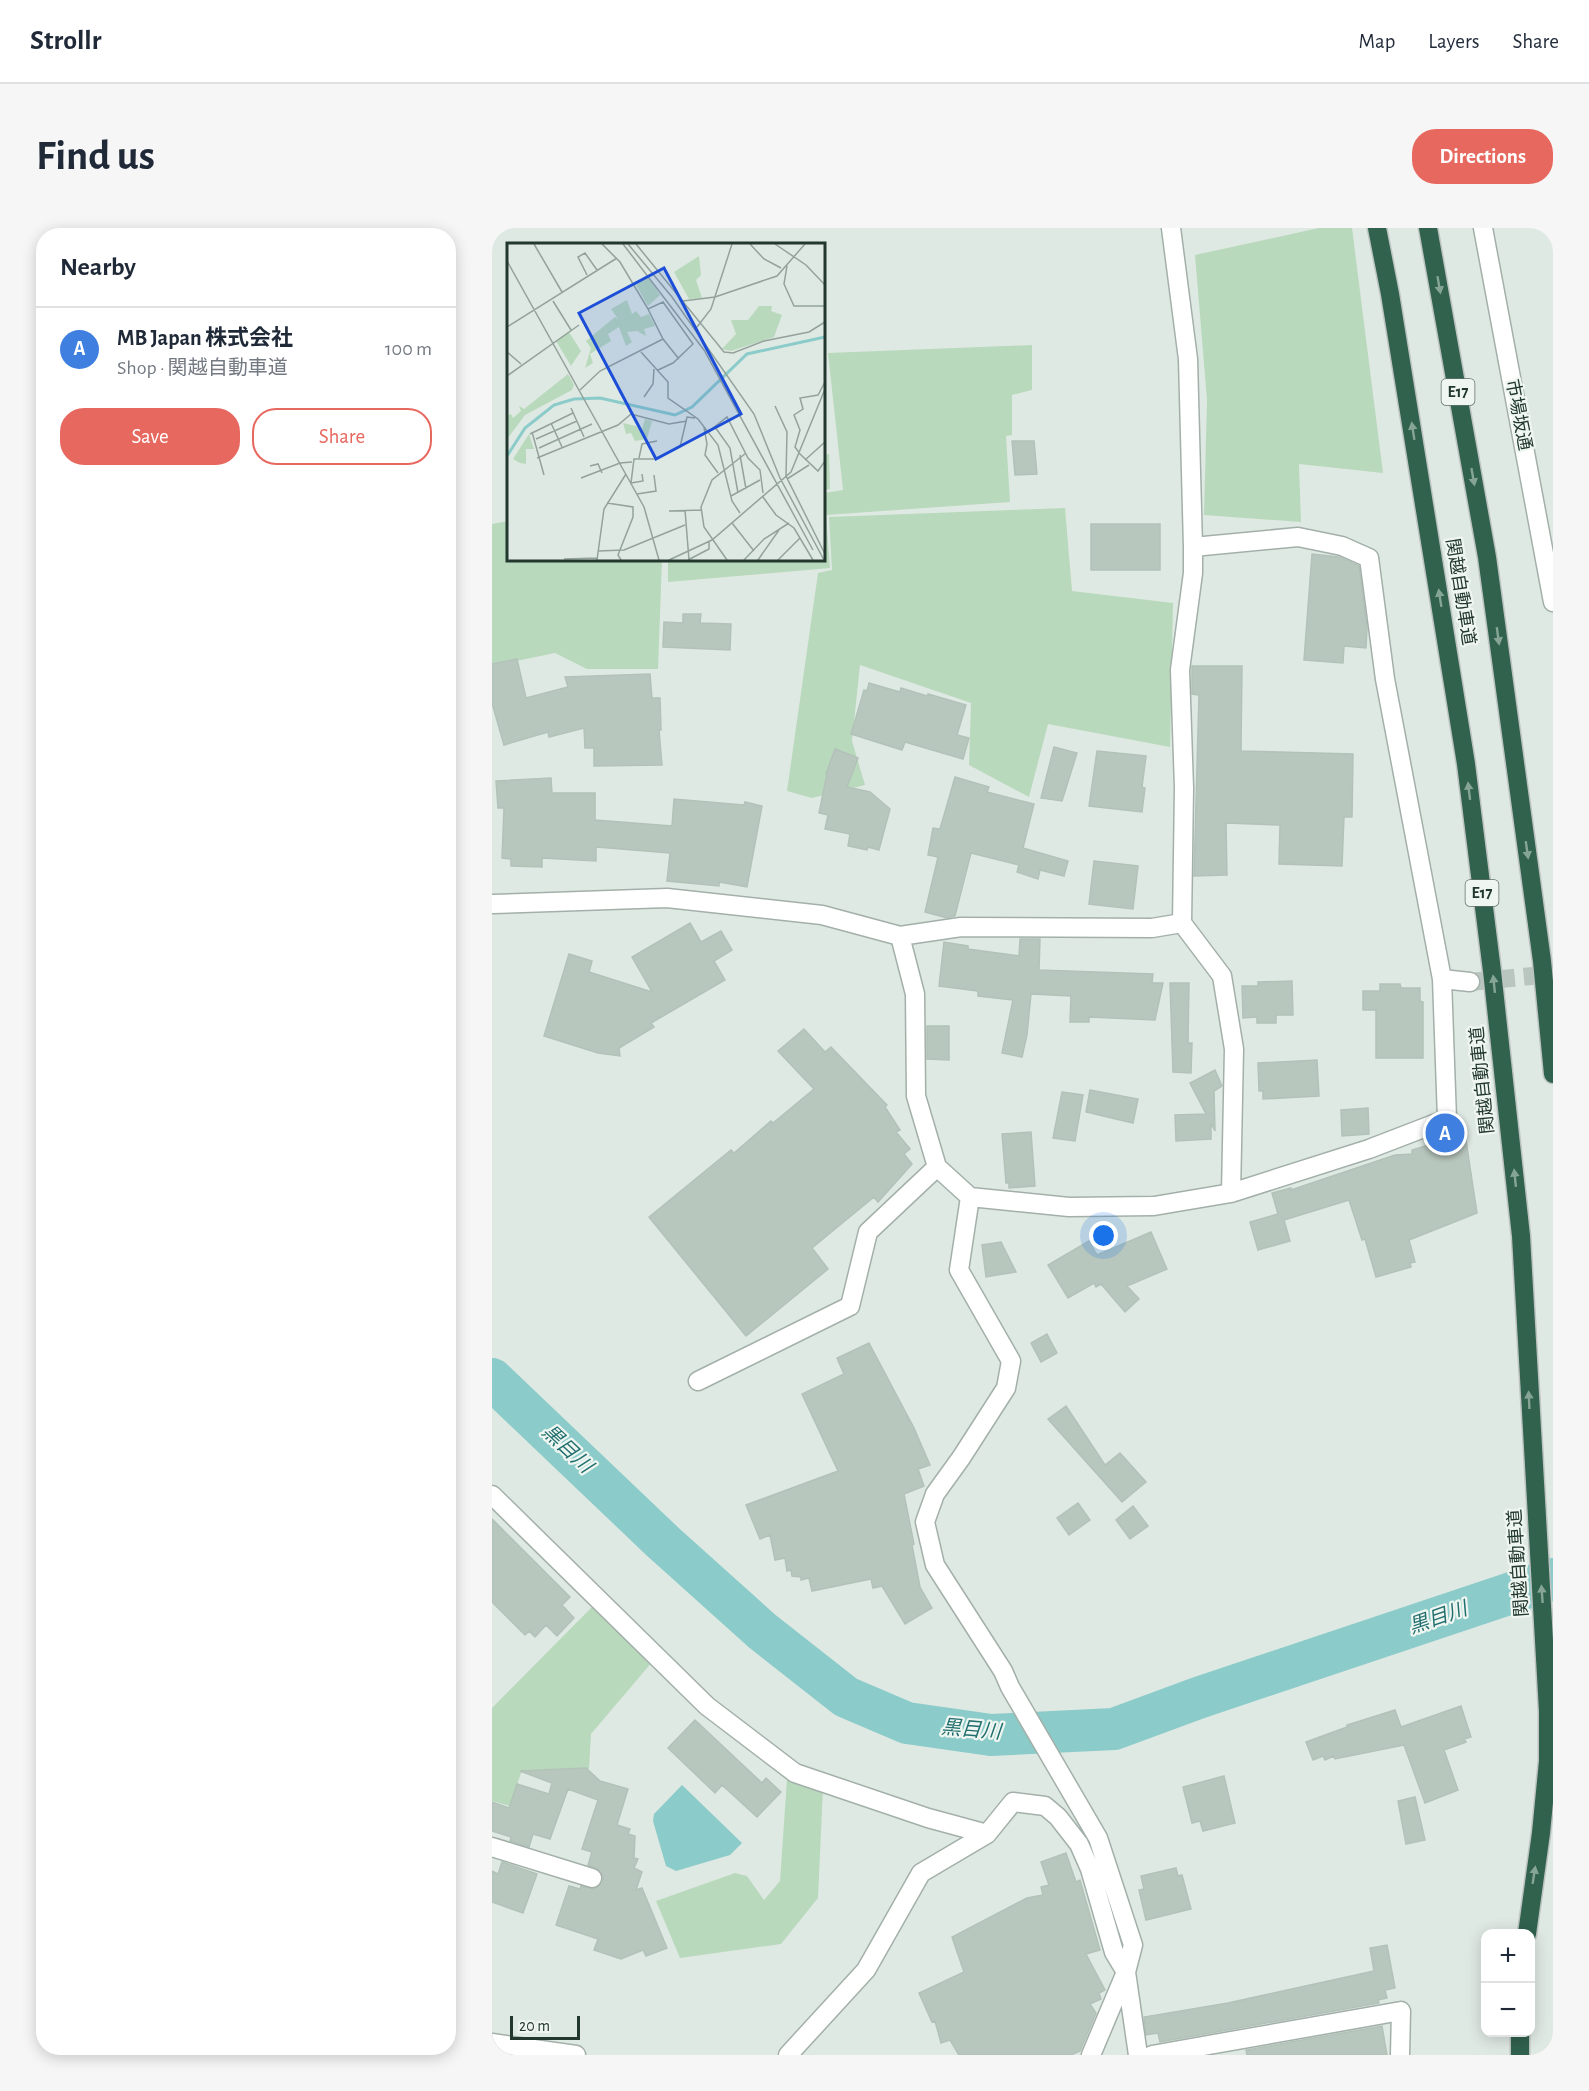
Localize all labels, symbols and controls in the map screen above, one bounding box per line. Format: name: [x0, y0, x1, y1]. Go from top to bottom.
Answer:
text: Strollr: [30, 27, 101, 55]
text: Map: [1359, 31, 1395, 52]
text: Layers: [1428, 31, 1479, 52]
text: Share: [1512, 31, 1559, 52]
button: Directions: [1412, 129, 1553, 184]
text: Find us: [36, 135, 155, 177]
inset map: [507, 243, 825, 561]
text: Nearby: [60, 254, 136, 280]
one-way arrow: [1435, 276, 1444, 295]
text: MB Japan 株式会社: [117, 327, 293, 349]
text: A: [74, 339, 86, 359]
text: 100 m: [385, 339, 432, 359]
text: Shop · 関越自動車道: [117, 358, 288, 378]
street label: 市場坂通: [1502, 378, 1535, 452]
road number: E17: [1442, 379, 1474, 405]
button: Save: [60, 408, 240, 465]
button: Share: [252, 408, 432, 465]
one-way arrow: [1408, 421, 1417, 440]
one-way arrow: [1469, 468, 1478, 487]
street label: 関越自動車道: [1443, 537, 1479, 647]
one-way arrow: [1435, 588, 1444, 607]
one-way arrow: [1493, 626, 1502, 645]
one-way arrow: [1465, 781, 1474, 800]
one-way arrow: [1523, 840, 1532, 859]
road number: E17: [1466, 880, 1498, 906]
one-way arrow: [1489, 975, 1498, 994]
street label: 関越自動車道: [1466, 1025, 1498, 1135]
pin: A: [1426, 1110, 1464, 1156]
one-way arrow: [1510, 1169, 1519, 1188]
your location: [1089, 1221, 1118, 1250]
one-way arrow: [1525, 1390, 1534, 1409]
water label: 黒目川: [538, 1420, 598, 1478]
street label: 関越自動車道: [1504, 1509, 1532, 1618]
one-way arrow: [1537, 1585, 1546, 1604]
water label: 黒目川: [1406, 1597, 1472, 1637]
water label: 黒目川: [940, 1716, 1004, 1743]
one-way arrow: [1530, 1866, 1539, 1885]
map controls: [1481, 1929, 1535, 2037]
button: +: [1481, 1929, 1535, 1983]
button: −: [1481, 1983, 1535, 2037]
scale bar: [510, 2013, 580, 2040]
text: 20 m: [519, 2018, 550, 2034]

